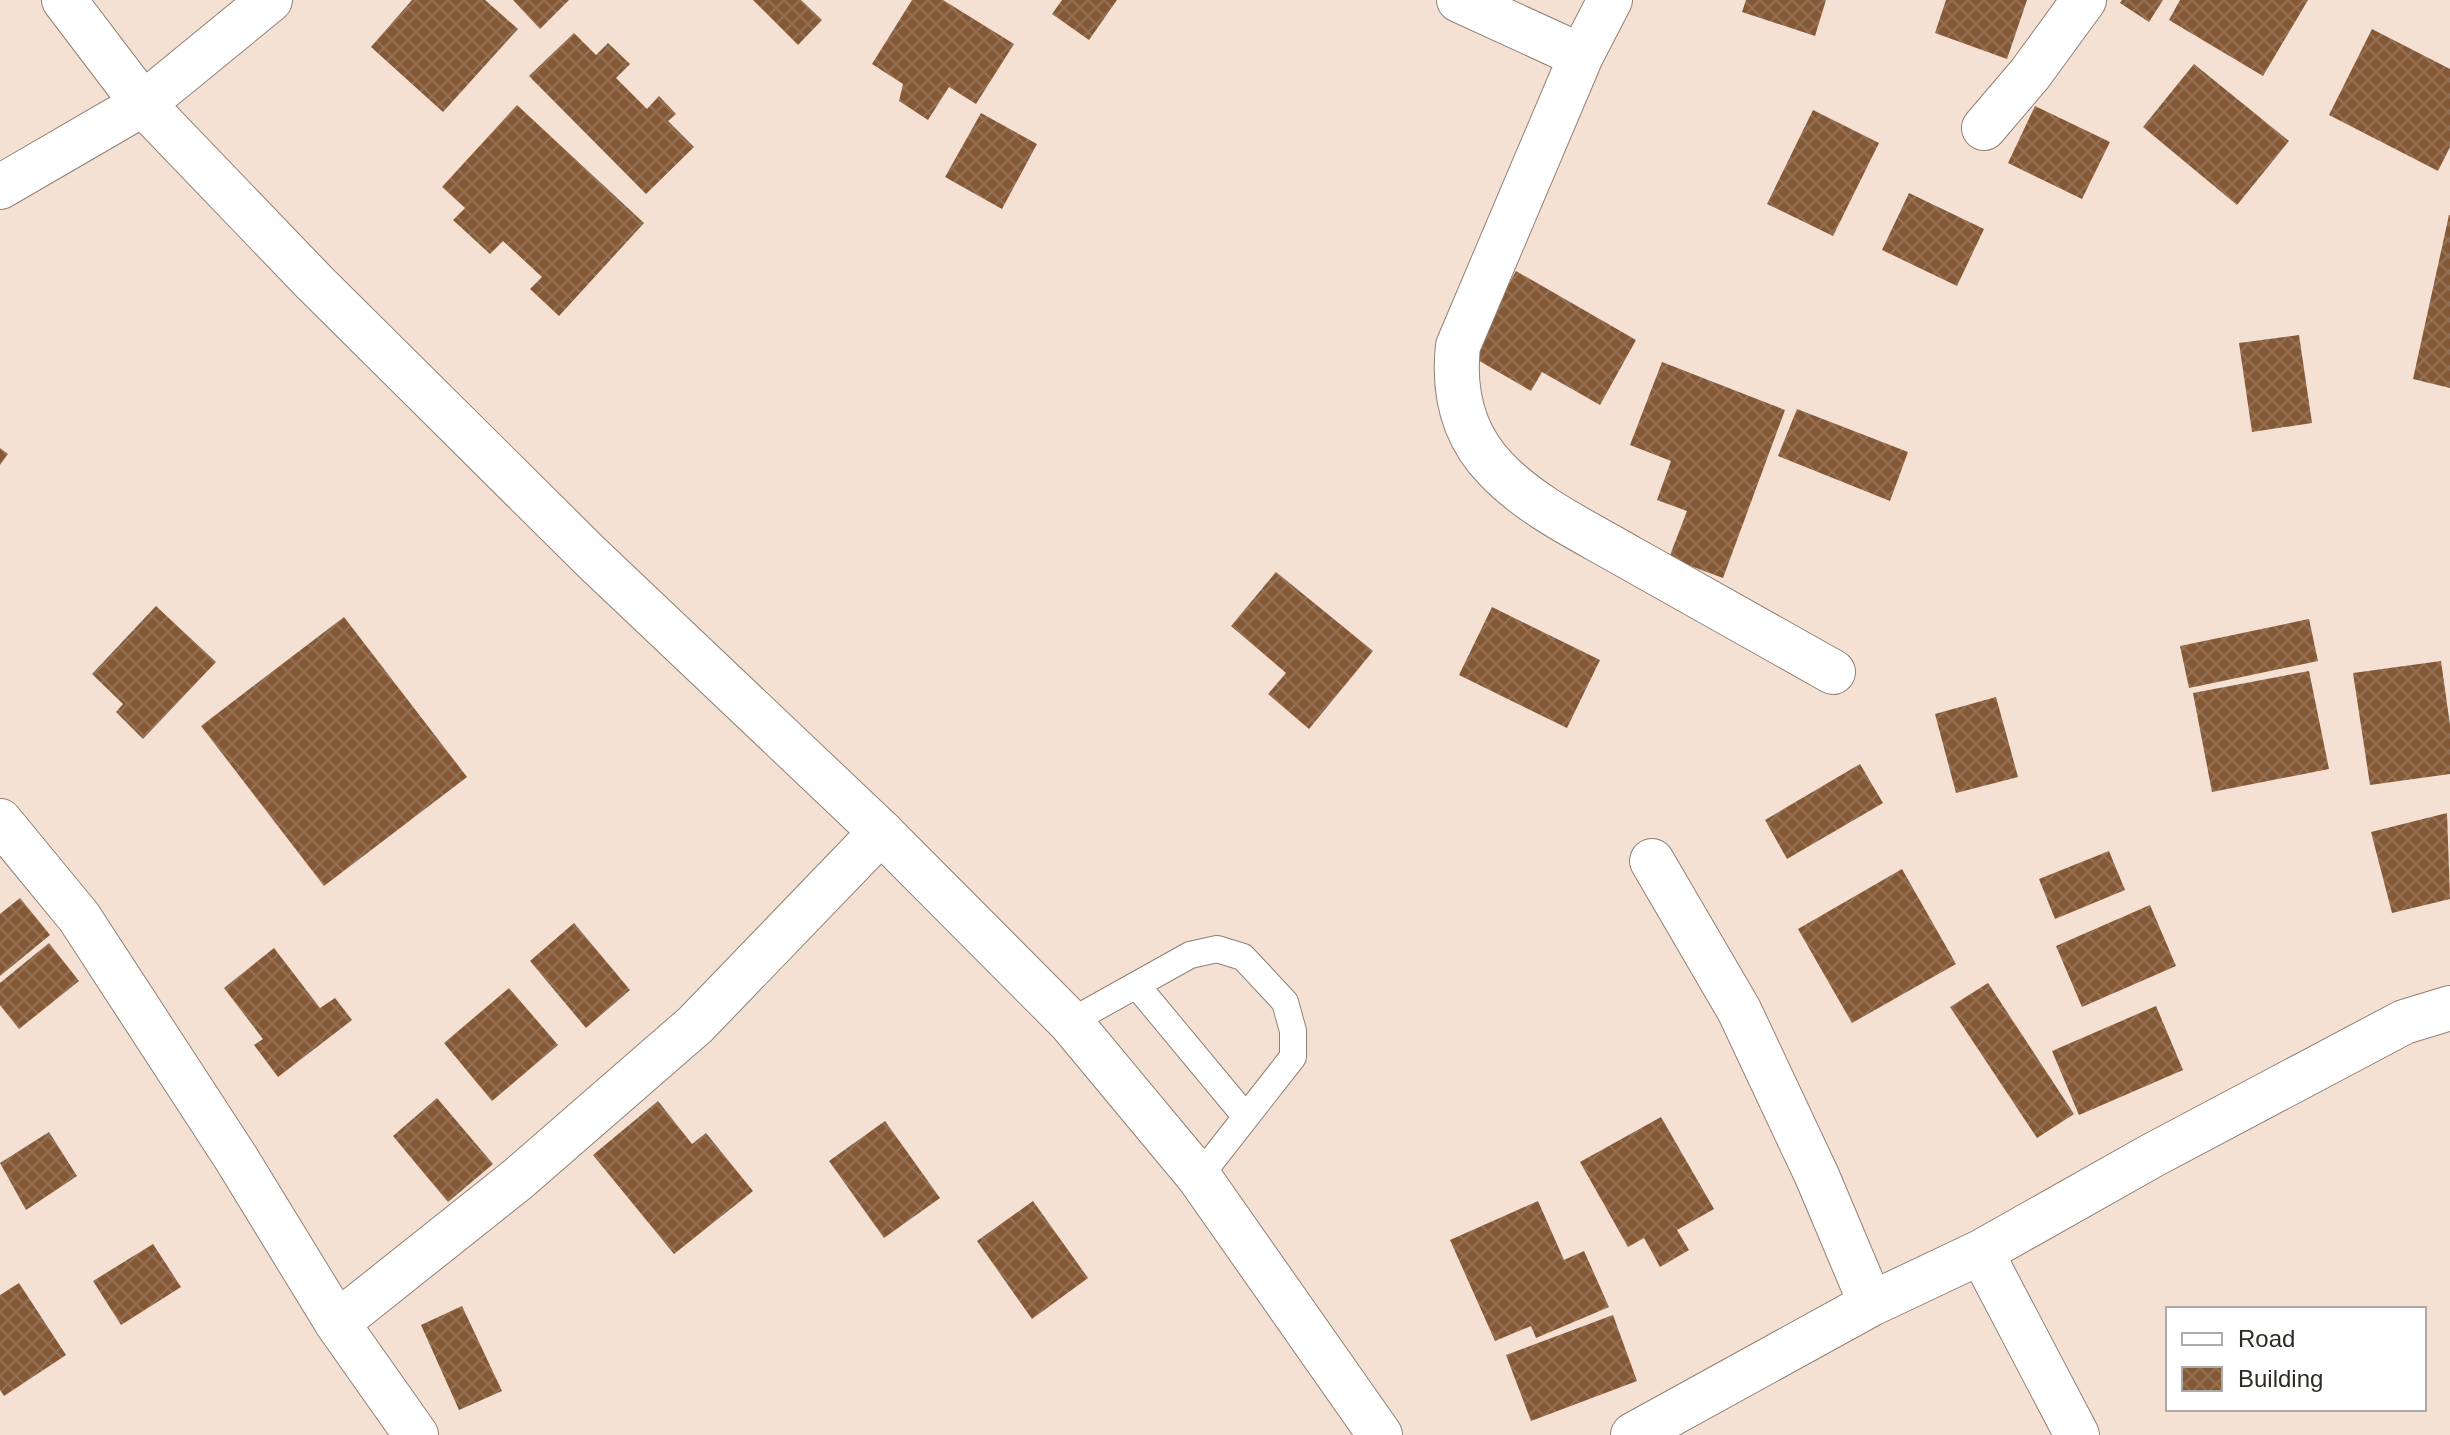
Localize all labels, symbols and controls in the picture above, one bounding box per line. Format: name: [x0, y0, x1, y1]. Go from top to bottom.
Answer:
legend: [2166, 1307, 2426, 1411]
text: Road: [2238, 1325, 2295, 1352]
text: Building: [2238, 1365, 2323, 1392]

